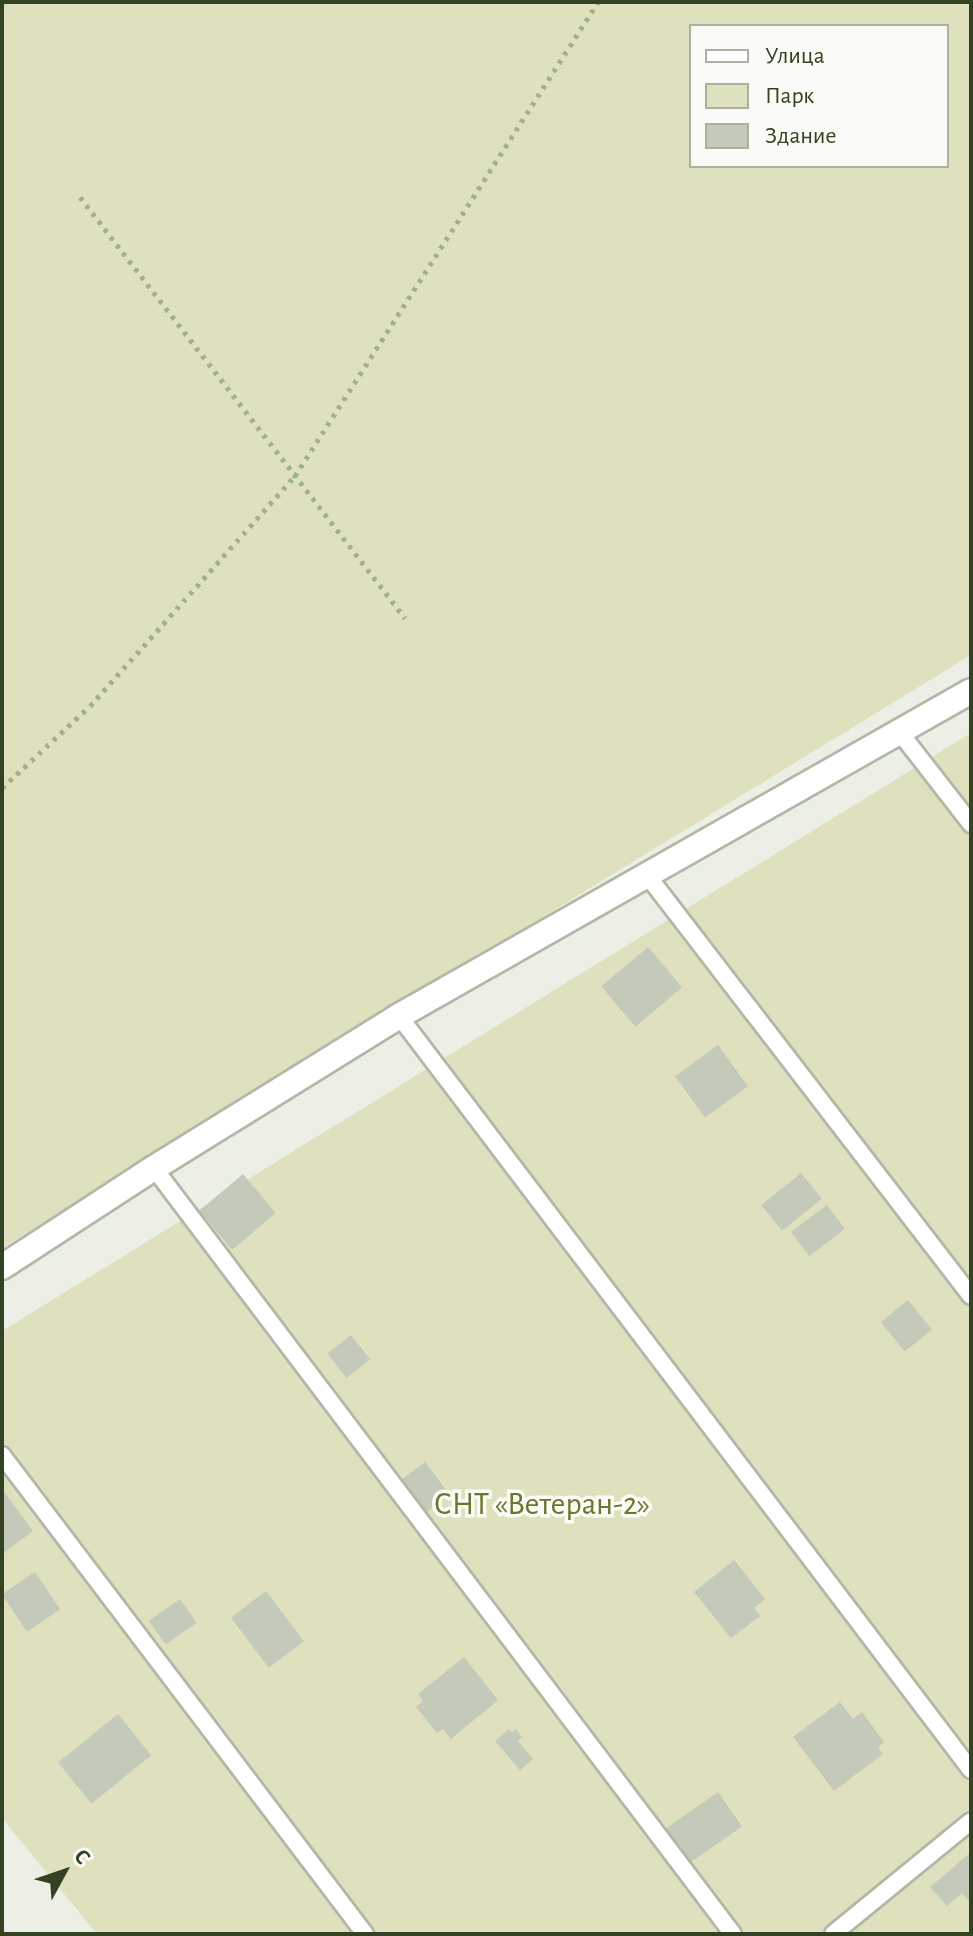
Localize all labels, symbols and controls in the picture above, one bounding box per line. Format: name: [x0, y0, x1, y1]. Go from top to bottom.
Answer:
legend: [689, 24, 949, 168]
text: Улица: [765, 44, 825, 68]
text: Парк: [765, 84, 814, 108]
text: Здание: [765, 124, 836, 148]
park label: СНТ «Ветеран-2»: [434, 1485, 650, 1523]
north arrow: [24, 1832, 104, 1912]
text: С: [70, 1845, 95, 1868]

